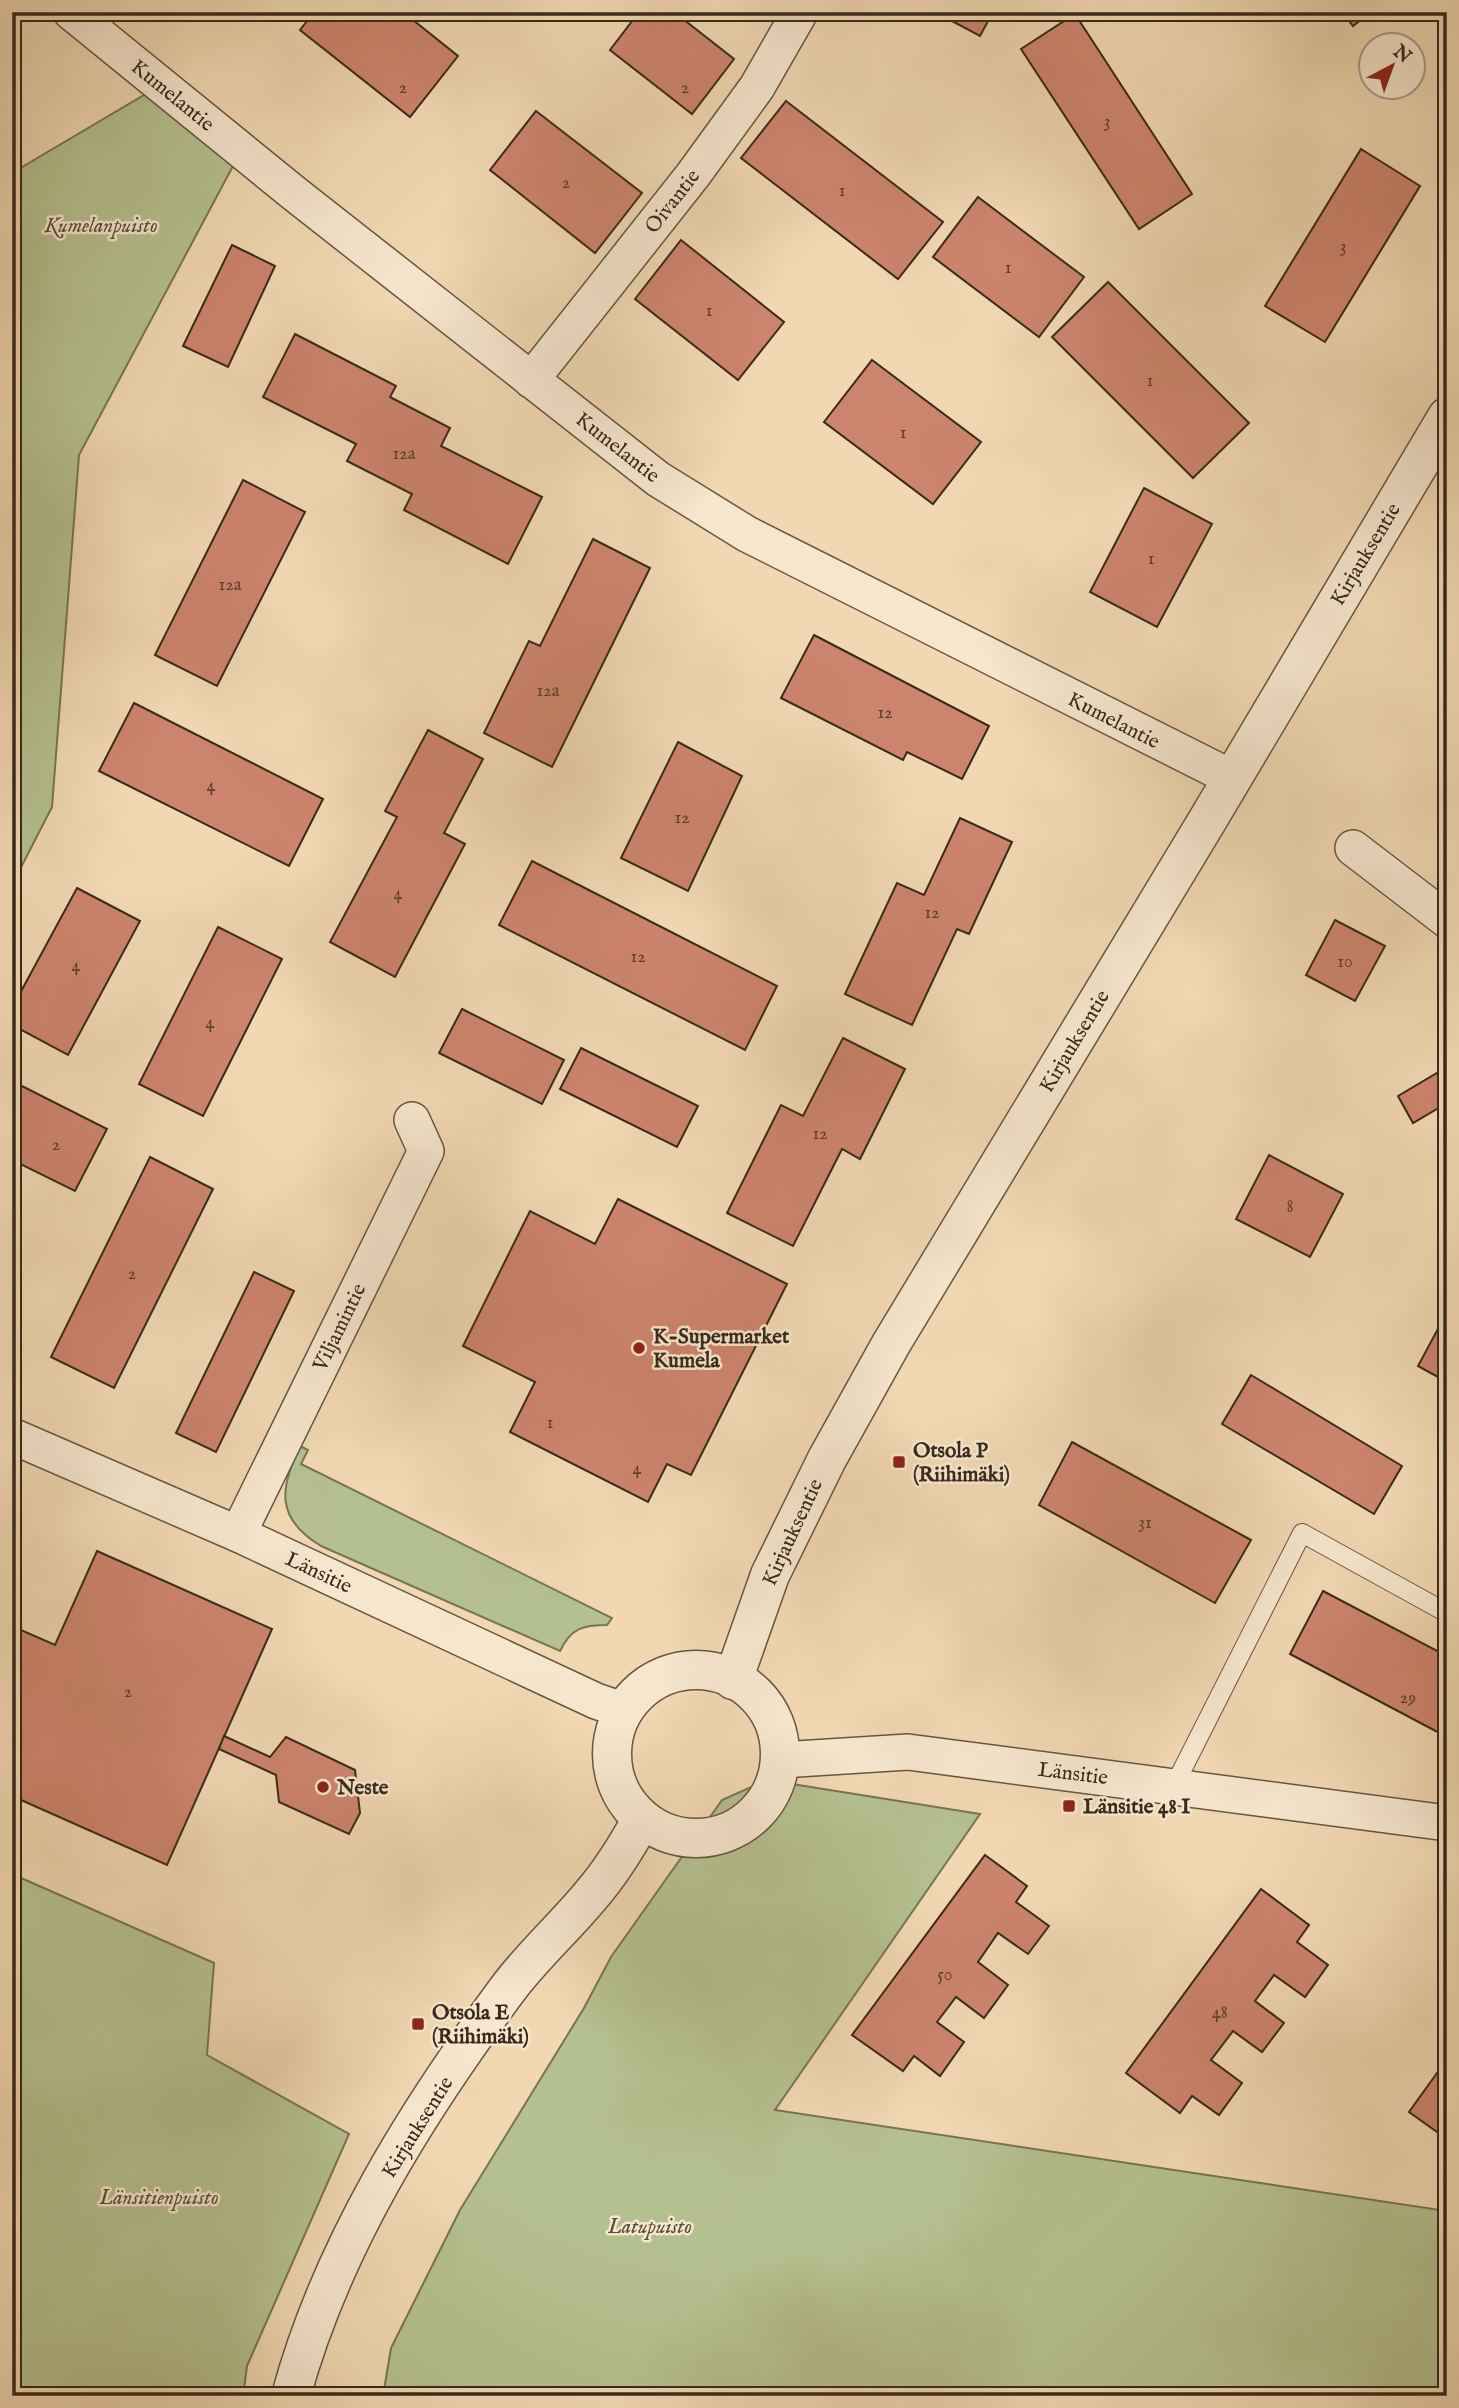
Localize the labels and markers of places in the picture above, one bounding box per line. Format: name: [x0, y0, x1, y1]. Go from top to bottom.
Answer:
place label: K-Supermarket Kumela: [653, 1324, 790, 1375]
marker: K-Supermarket Kumela: [631, 1340, 647, 1356]
place label: Otsola P (Riihimäki): [913, 1438, 1010, 1489]
marker: Otsola P (Riihimäki): [891, 1454, 907, 1470]
place label: Neste: [336, 1775, 389, 1802]
marker: Neste: [315, 1779, 331, 1795]
place label: Länsitie 48 I: [1083, 1794, 1190, 1821]
marker: Länsitie 48 I: [1061, 1798, 1077, 1814]
place label: Otsola E (Riihimäki): [432, 2000, 529, 2051]
marker: Otsola E (Riihimäki): [410, 2016, 426, 2032]

